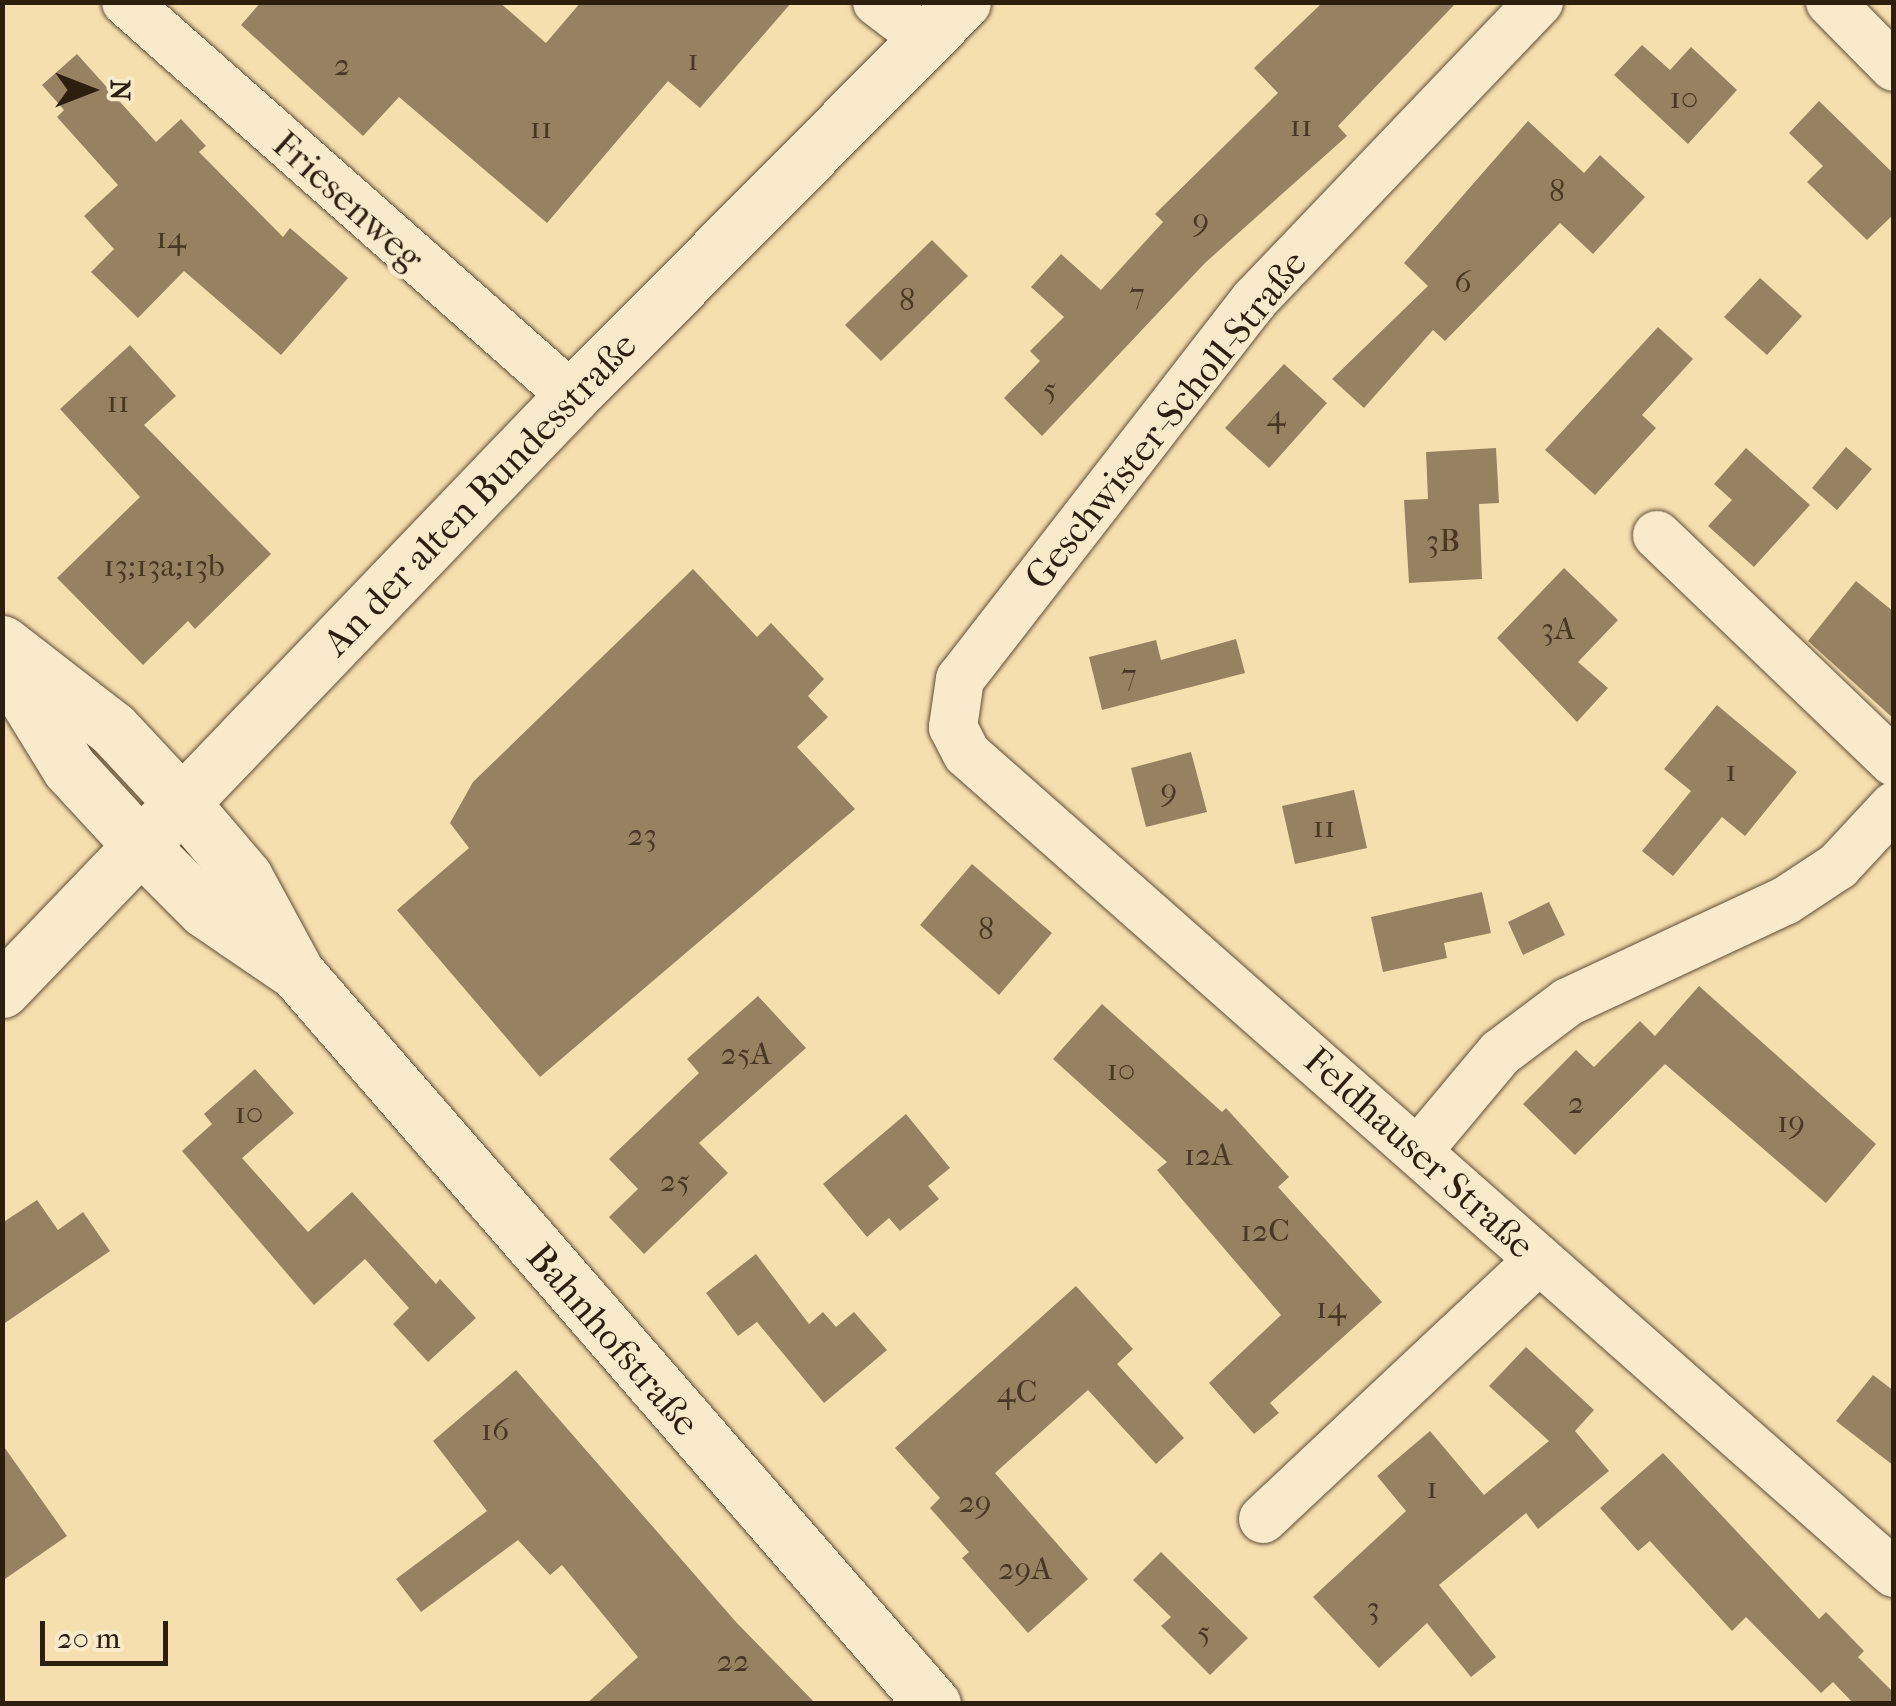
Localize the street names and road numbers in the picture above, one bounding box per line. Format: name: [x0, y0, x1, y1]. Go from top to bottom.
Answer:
street label: Friesenweg: [263, 121, 433, 281]
street label: Geschwister-Scholl-Straße: [1015, 241, 1317, 599]
street label: An der alten Bundesstraße: [314, 323, 646, 665]
street label: Feldhauser Straße: [1295, 1038, 1543, 1268]
street label: Bahnhofstraße: [517, 1235, 709, 1445]

